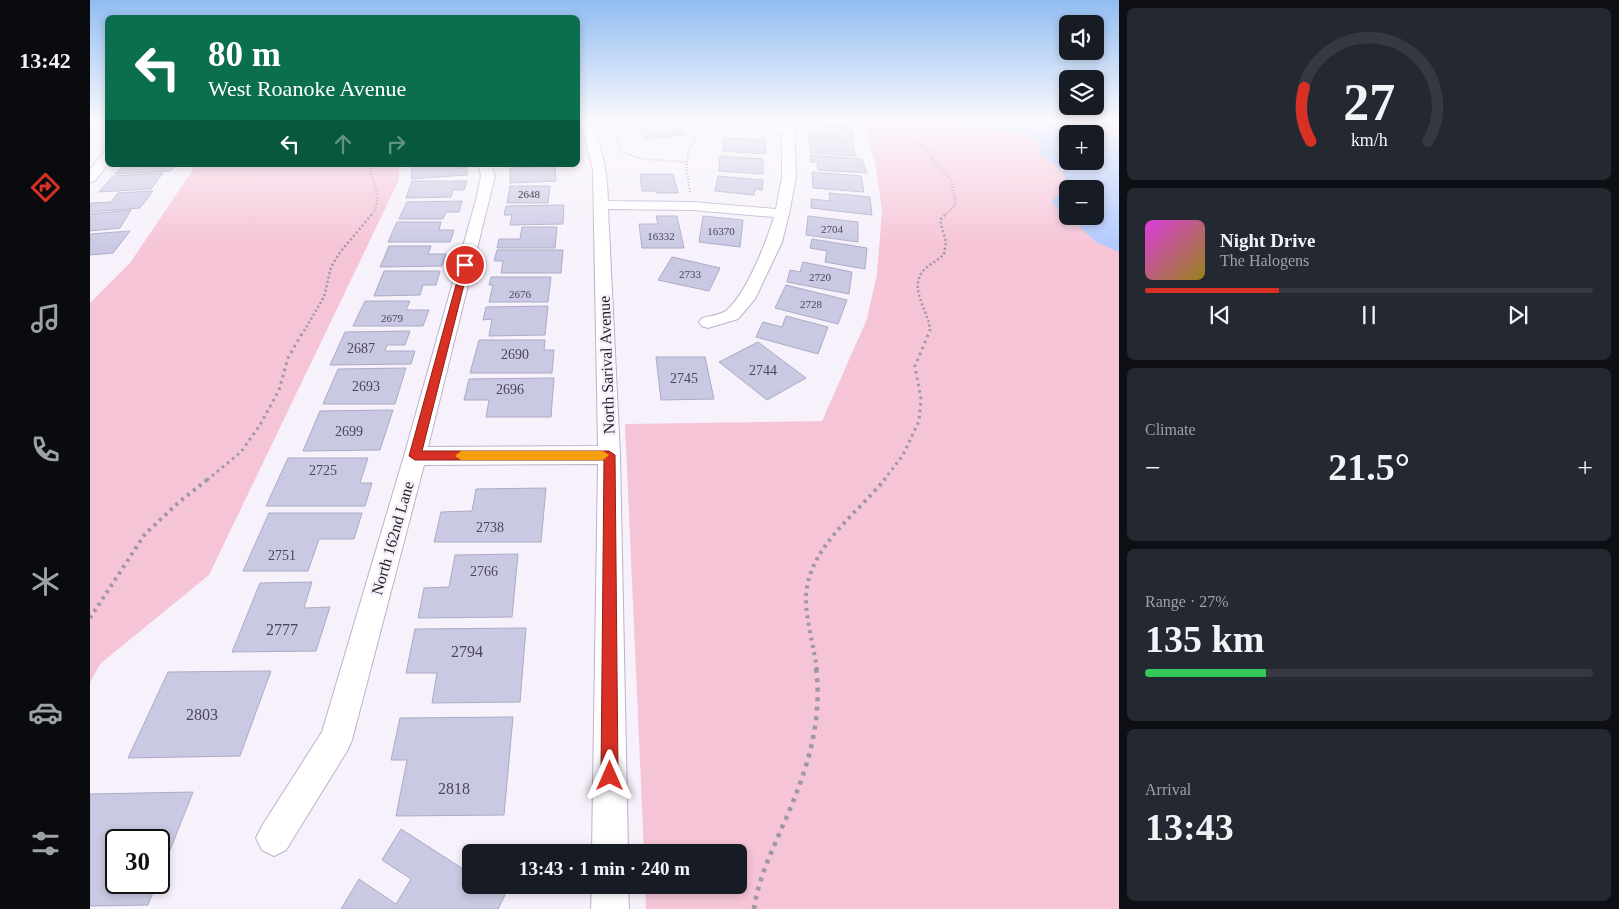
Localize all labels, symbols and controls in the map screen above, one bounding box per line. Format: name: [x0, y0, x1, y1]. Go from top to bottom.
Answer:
map controls: [1059, 15, 1104, 225]
button: sound: [1059, 15, 1104, 60]
icon: left: [125, 35, 190, 100]
text: 80 m: [208, 35, 281, 74]
text: 13:42: [19, 48, 71, 73]
button: layers: [1059, 70, 1104, 115]
text: 27: [1343, 74, 1395, 131]
text: West Roanoke Avenue: [208, 76, 406, 101]
button: +: [1059, 125, 1104, 170]
icon: left: [276, 130, 304, 158]
icon: ahead: [329, 130, 357, 158]
icon: right: [382, 130, 410, 158]
text: km/h: [1351, 130, 1387, 150]
icon: directions: [28, 170, 63, 205]
button: −: [1059, 180, 1104, 225]
house number: 2648: [518, 188, 541, 200]
house number: 2704: [821, 223, 844, 235]
house number: 16370: [707, 225, 735, 237]
house number: 16332: [647, 230, 675, 242]
text: Night Drive: [1220, 230, 1316, 251]
pin: [444, 244, 486, 286]
icon: arrive: [451, 251, 479, 279]
text: The Halogens: [1220, 252, 1309, 269]
house number: 2733: [679, 268, 702, 280]
house number: 2720: [809, 271, 832, 283]
house number: 2676: [509, 288, 532, 300]
street label: North Sarival Avenue: [596, 296, 617, 434]
house number: 2728: [800, 298, 823, 310]
icon: music: [28, 301, 63, 336]
icon: previous: [1206, 301, 1234, 329]
icon: pause: [1355, 301, 1383, 329]
icon: next: [1504, 301, 1532, 329]
house number: 2679: [381, 312, 404, 324]
house number: 2687: [347, 341, 375, 356]
house number: 2690: [501, 347, 529, 362]
house number: 2744: [749, 363, 777, 378]
house number: 2745: [670, 371, 698, 386]
house number: 2693: [352, 379, 380, 394]
house number: 2696: [496, 382, 524, 397]
text: Climate: [1145, 421, 1196, 438]
house number: 2699: [335, 424, 363, 439]
icon: phone: [28, 432, 63, 467]
text: 21.5°: [1328, 446, 1410, 488]
text: −: [1145, 452, 1161, 483]
text: +: [1577, 452, 1593, 483]
house number: 2725: [309, 463, 337, 478]
street label: North 162nd Lane: [368, 479, 417, 597]
house number: 2738: [476, 520, 504, 535]
house number: 2751: [268, 548, 296, 563]
icon: climate: [28, 564, 63, 599]
house number: 2766: [470, 564, 498, 579]
text: Range · 27%: [1145, 593, 1229, 610]
text: 135 km: [1145, 618, 1264, 660]
house number: 2777: [266, 621, 298, 638]
house number: 2794: [451, 643, 483, 660]
icon: car: [28, 695, 63, 730]
house number: 2803: [186, 706, 218, 723]
position arrow: [583, 749, 635, 801]
house number: 2818: [438, 780, 470, 797]
text: Arrival: [1145, 781, 1191, 798]
text: 13:43: [1145, 806, 1234, 848]
icon: filters: [28, 826, 63, 861]
speed limit sign: 30: [105, 829, 170, 894]
text: 13:43 · 1 min · 240 m: [519, 858, 690, 879]

